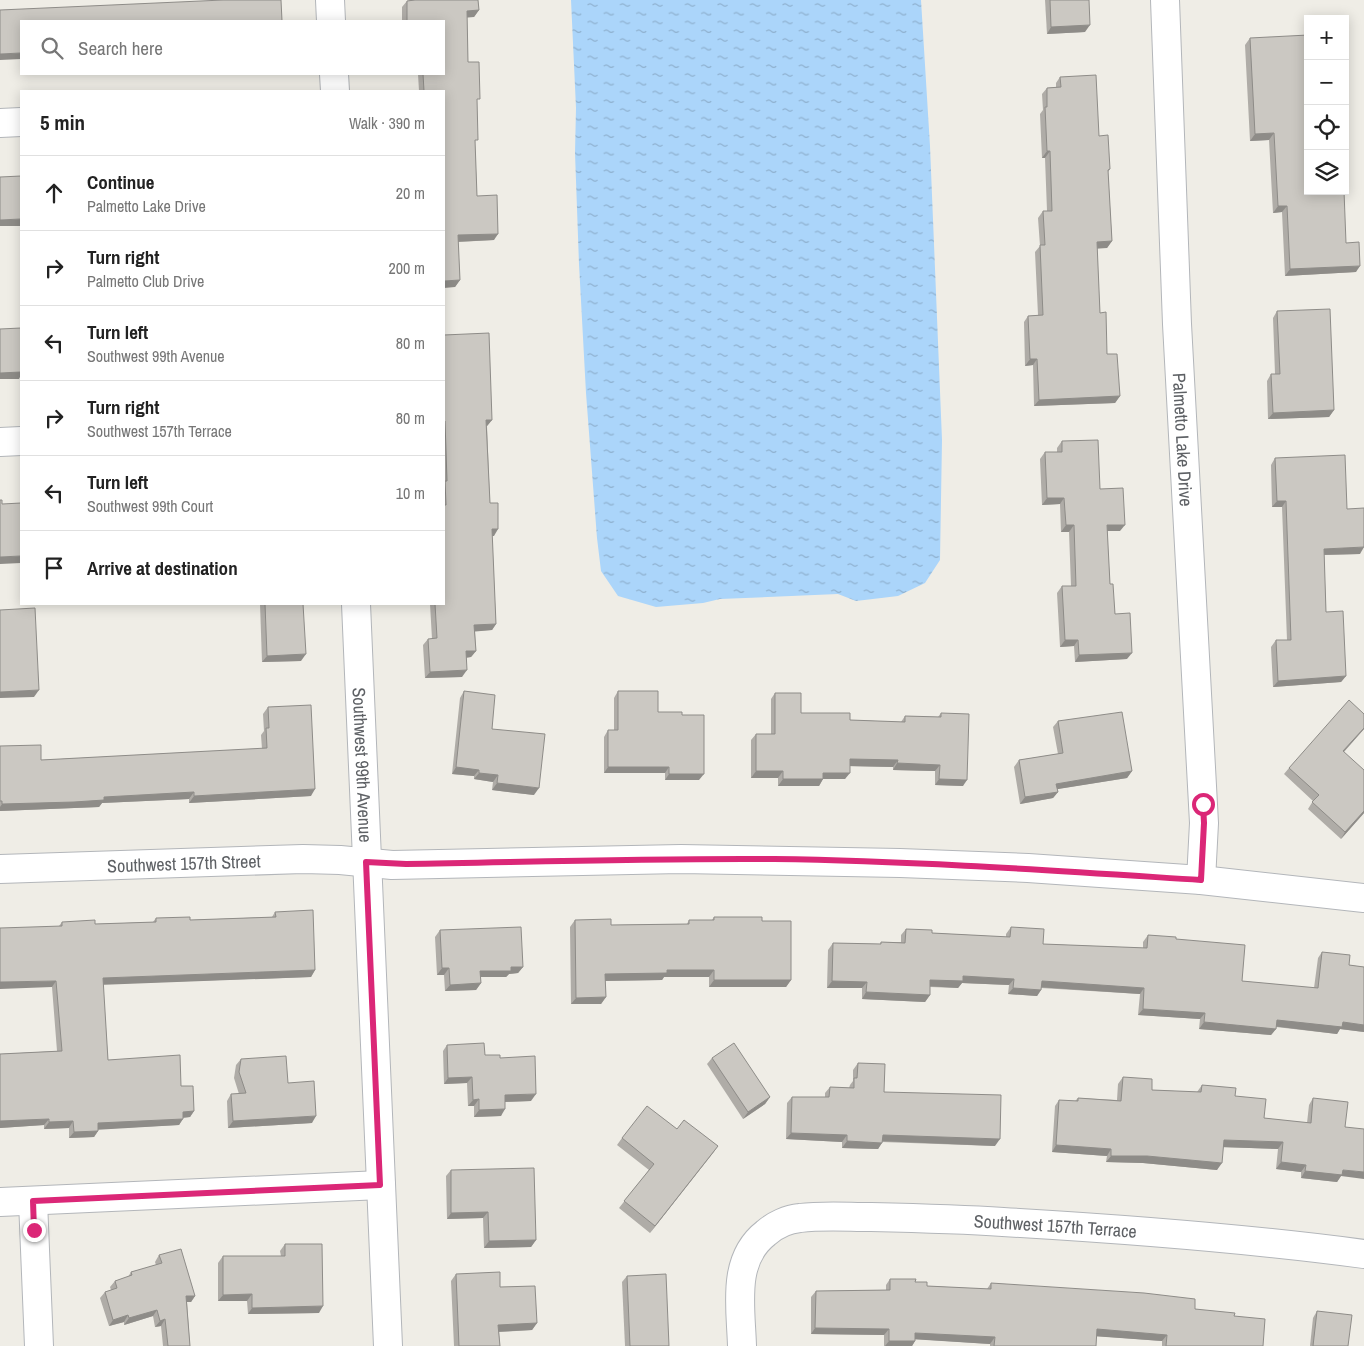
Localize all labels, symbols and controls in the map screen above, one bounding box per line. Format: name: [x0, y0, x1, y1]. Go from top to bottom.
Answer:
map controls: [1304, 15, 1349, 195]
button: +: [1304, 15, 1349, 60]
search box: [20, 20, 445, 75]
icon: search: [38, 34, 66, 62]
text: Search here: [78, 35, 163, 61]
button: −: [1304, 60, 1349, 105]
button: locate: [1304, 105, 1349, 150]
text: 5 min: [40, 108, 85, 137]
text: Walk · 390 m: [349, 112, 425, 134]
button: layers: [1304, 150, 1349, 195]
text: Continue: [87, 169, 155, 195]
icon: ahead: [40, 179, 68, 207]
text: 20 m: [396, 182, 425, 204]
text: Palmetto Lake Drive: [87, 195, 206, 217]
text: Turn right: [87, 244, 159, 270]
icon: right: [40, 254, 68, 282]
text: 200 m: [389, 257, 425, 279]
text: Palmetto Club Drive: [87, 270, 204, 292]
text: Turn left: [87, 319, 148, 345]
icon: left: [40, 329, 68, 357]
text: 80 m: [396, 332, 425, 354]
text: Southwest 99th Avenue: [87, 345, 225, 367]
street label: Palmetto Lake Drive: [1167, 372, 1199, 507]
text: Turn right: [87, 394, 159, 420]
icon: right: [40, 404, 68, 432]
text: 80 m: [396, 407, 425, 429]
text: Southwest 157th Terrace: [87, 420, 232, 442]
text: Turn left: [87, 469, 148, 495]
icon: left: [40, 479, 68, 507]
text: 10 m: [396, 482, 425, 504]
text: Southwest 99th Court: [87, 495, 213, 517]
icon: arrive: [40, 554, 68, 582]
text: Arrive at destination: [87, 555, 238, 581]
street label: Southwest 99th Avenue: [347, 687, 379, 843]
route start: [1192, 793, 1215, 816]
street label: Southwest 157th Street: [107, 848, 261, 878]
street label: Southwest 157th Terrace: [973, 1208, 1138, 1243]
route end: [23, 1219, 46, 1242]

